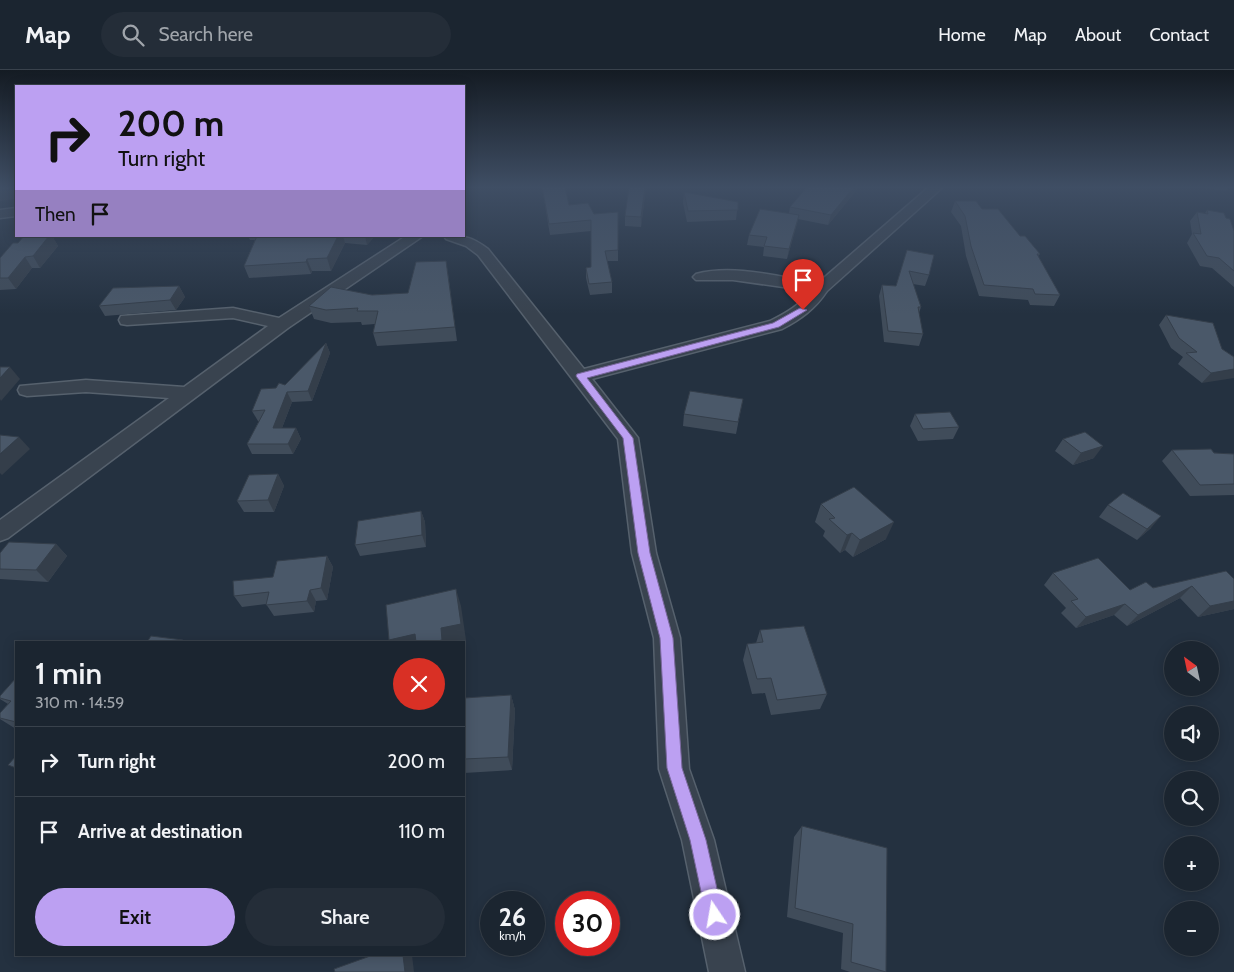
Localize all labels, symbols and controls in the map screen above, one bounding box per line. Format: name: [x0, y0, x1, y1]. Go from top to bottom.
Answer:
search box: [101, 12, 451, 57]
text: Map: [25, 20, 71, 49]
icon: search: [119, 21, 147, 49]
text: Search here: [159, 23, 253, 46]
text: Home: [938, 24, 986, 46]
text: Map: [1014, 24, 1047, 46]
text: About: [1075, 24, 1121, 46]
text: Contact: [1149, 24, 1209, 46]
text: 200 m: [118, 102, 224, 145]
icon: right: [35, 105, 100, 170]
text: Turn right: [118, 145, 205, 172]
icon: arrive: [86, 200, 114, 228]
text: Then: [35, 203, 76, 226]
pin: [782, 259, 824, 310]
icon: arrive: [789, 266, 817, 294]
north arrow: [1164, 641, 1219, 696]
map controls: [1164, 641, 1219, 956]
text: 1 min: [35, 655, 102, 692]
button: close: [393, 658, 445, 710]
text: 310 m · 14:59: [35, 693, 124, 712]
button: sound: [1164, 706, 1219, 761]
icon: right: [35, 748, 63, 776]
text: Turn right: [78, 750, 156, 773]
text: 200 m: [388, 750, 445, 773]
button: search: [1164, 771, 1219, 826]
icon: arrive: [35, 818, 63, 846]
text: Arrive at destination: [78, 820, 242, 843]
text: 110 m: [398, 820, 445, 843]
button: +: [1164, 836, 1219, 891]
button: Exit: [35, 888, 235, 946]
button: Share: [245, 888, 445, 946]
position arrow: [688, 888, 740, 940]
speed limit sign: 30: [555, 891, 620, 956]
button: −: [1164, 901, 1219, 956]
text: 26: [499, 902, 526, 932]
text: km/h: [499, 928, 526, 943]

